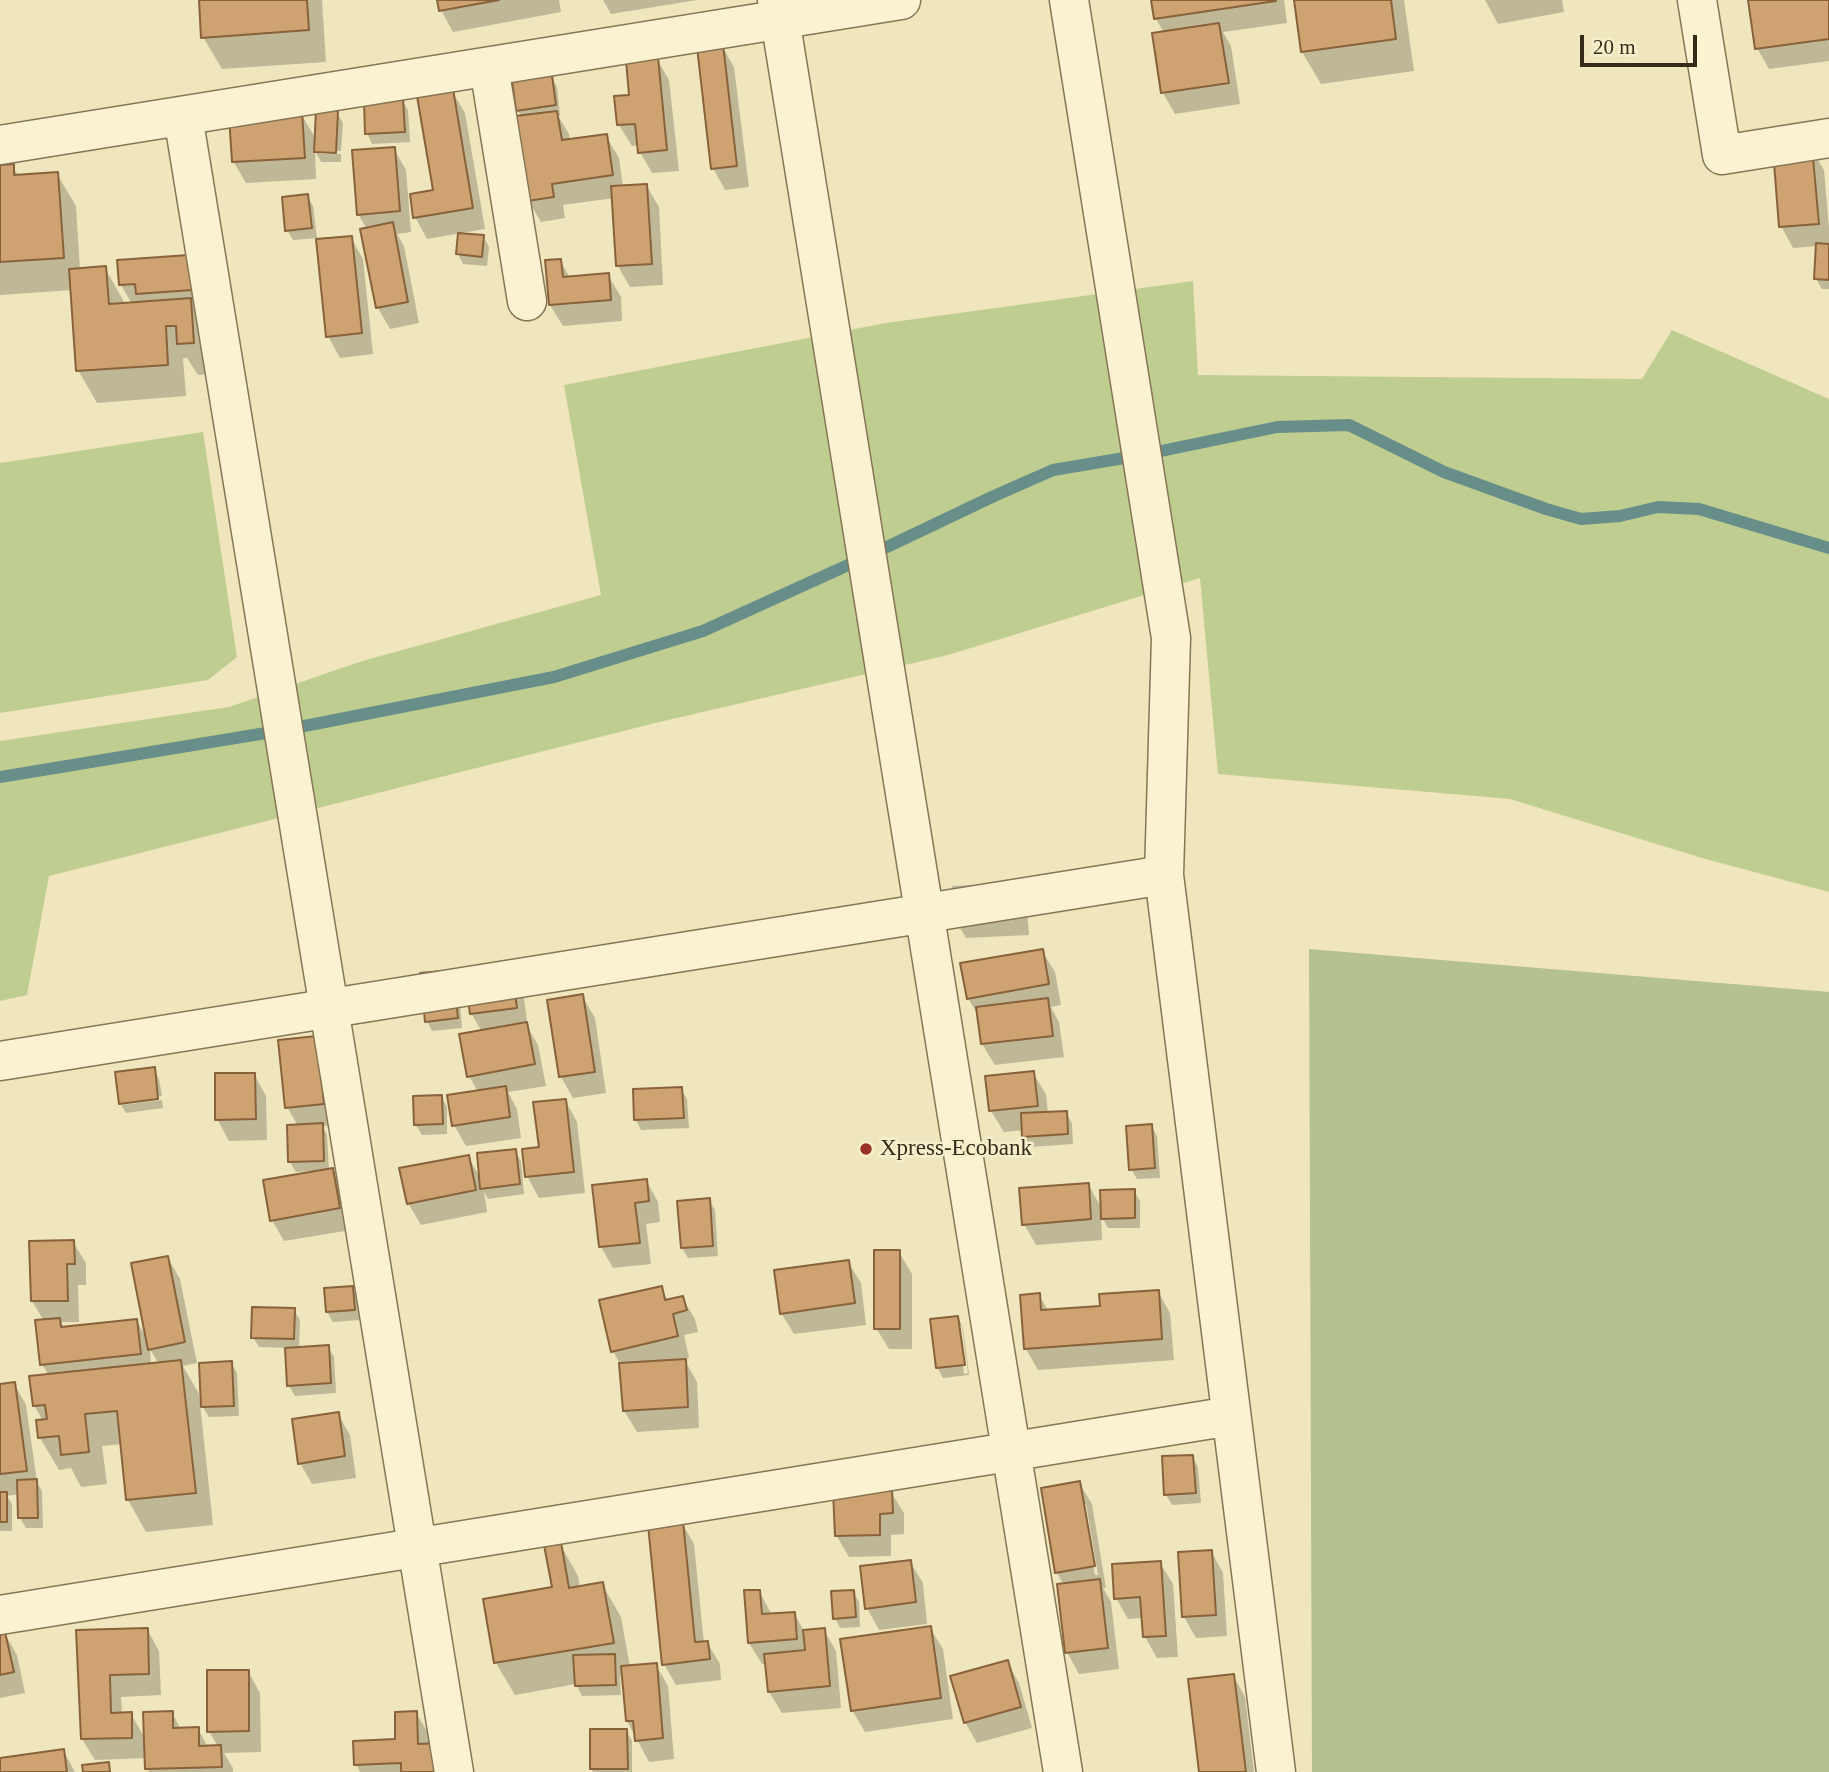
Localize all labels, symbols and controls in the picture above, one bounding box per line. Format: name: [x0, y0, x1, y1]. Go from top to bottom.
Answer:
scale bar: [1584, 21, 1701, 65]
text: 20 m: [1593, 35, 1636, 59]
place label: Xpress-Ecobank: [880, 1135, 1032, 1163]
marker: Xpress-Ecobank: [858, 1141, 874, 1157]

